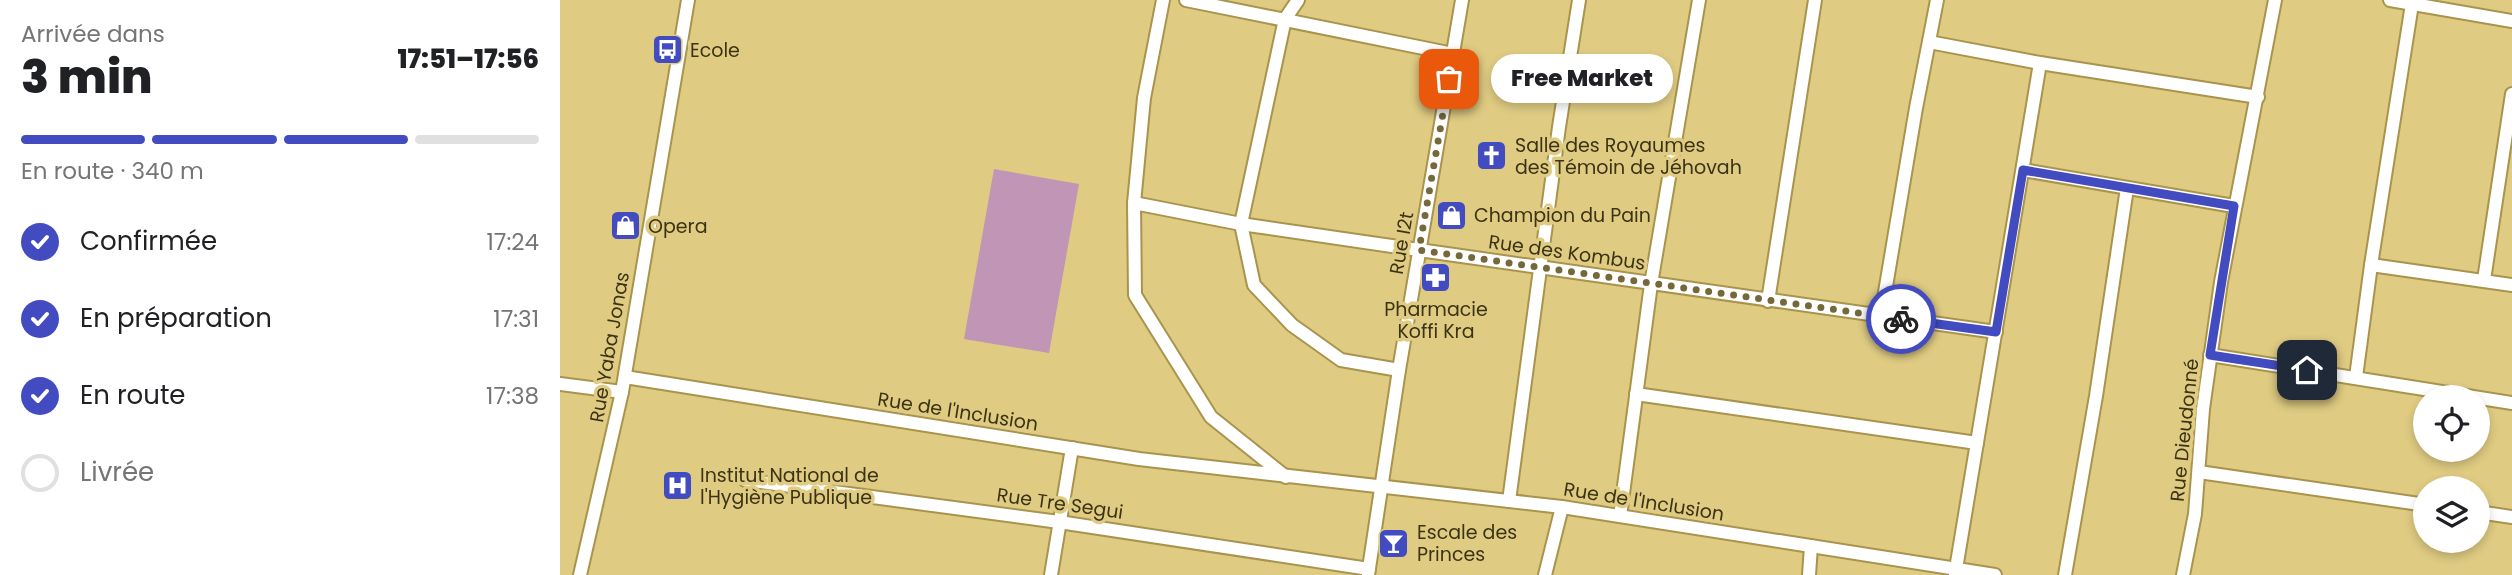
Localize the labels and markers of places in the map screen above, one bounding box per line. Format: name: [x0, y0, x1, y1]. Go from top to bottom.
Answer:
bus stop icon: Ecole: [650, 33, 684, 67]
place label: Ecole: [690, 37, 740, 64]
pin: [1419, 49, 1479, 109]
callout: Free Market: [1491, 55, 1673, 104]
place label: Salle des Royaumes des Témoin de Jéhovah: [1515, 132, 1742, 181]
church icon: Salle des Royaumes des Témoin de Jéhovah: [1475, 139, 1509, 173]
shop icon: Champion du Pain: [1434, 198, 1468, 232]
place label: Champion du Pain: [1474, 202, 1651, 229]
shop icon: Opera: [608, 209, 642, 243]
place label: Opera: [648, 213, 708, 240]
pharmacy icon: Pharmacie Koffi Kra: [1419, 261, 1453, 295]
place label: Pharmacie Koffi Kra: [1384, 296, 1488, 345]
pin: [2277, 340, 2337, 400]
place label: Institut National de l'Hygiène Publique: [700, 462, 879, 511]
hospital icon: Institut National de l'Hygiène Publique: [660, 469, 694, 503]
place label: Escale des Princes: [1417, 519, 1517, 568]
bar icon: Escale des Princes: [1377, 526, 1411, 560]

